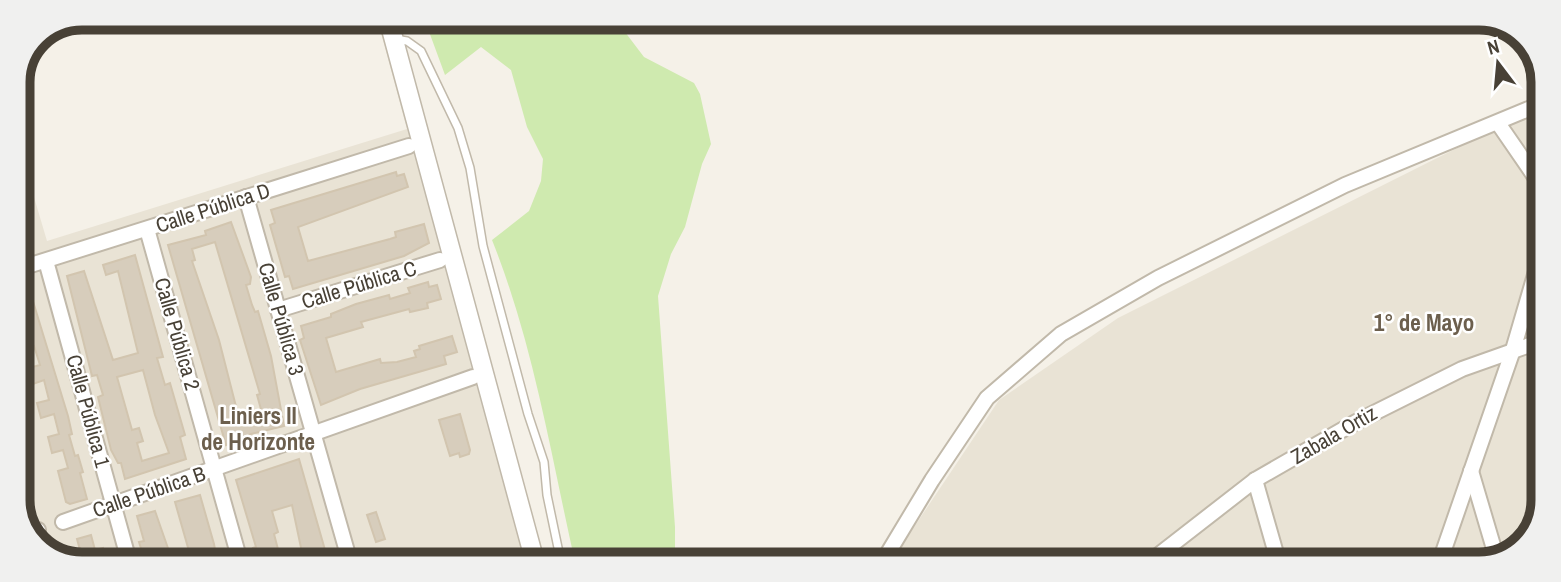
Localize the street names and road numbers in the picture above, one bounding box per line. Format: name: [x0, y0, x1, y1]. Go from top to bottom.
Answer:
street label: Calle Pública D: [152, 175, 274, 240]
street label: Calle Pública C: [298, 253, 420, 316]
street label: Calle Pública 3: [252, 259, 311, 379]
street label: Calle Pública 2: [148, 274, 207, 394]
street label: Calle Pública 1: [59, 351, 118, 471]
street label: Zabala Ortiz: [1285, 398, 1382, 471]
street label: Calle Pública B: [88, 459, 209, 524]

